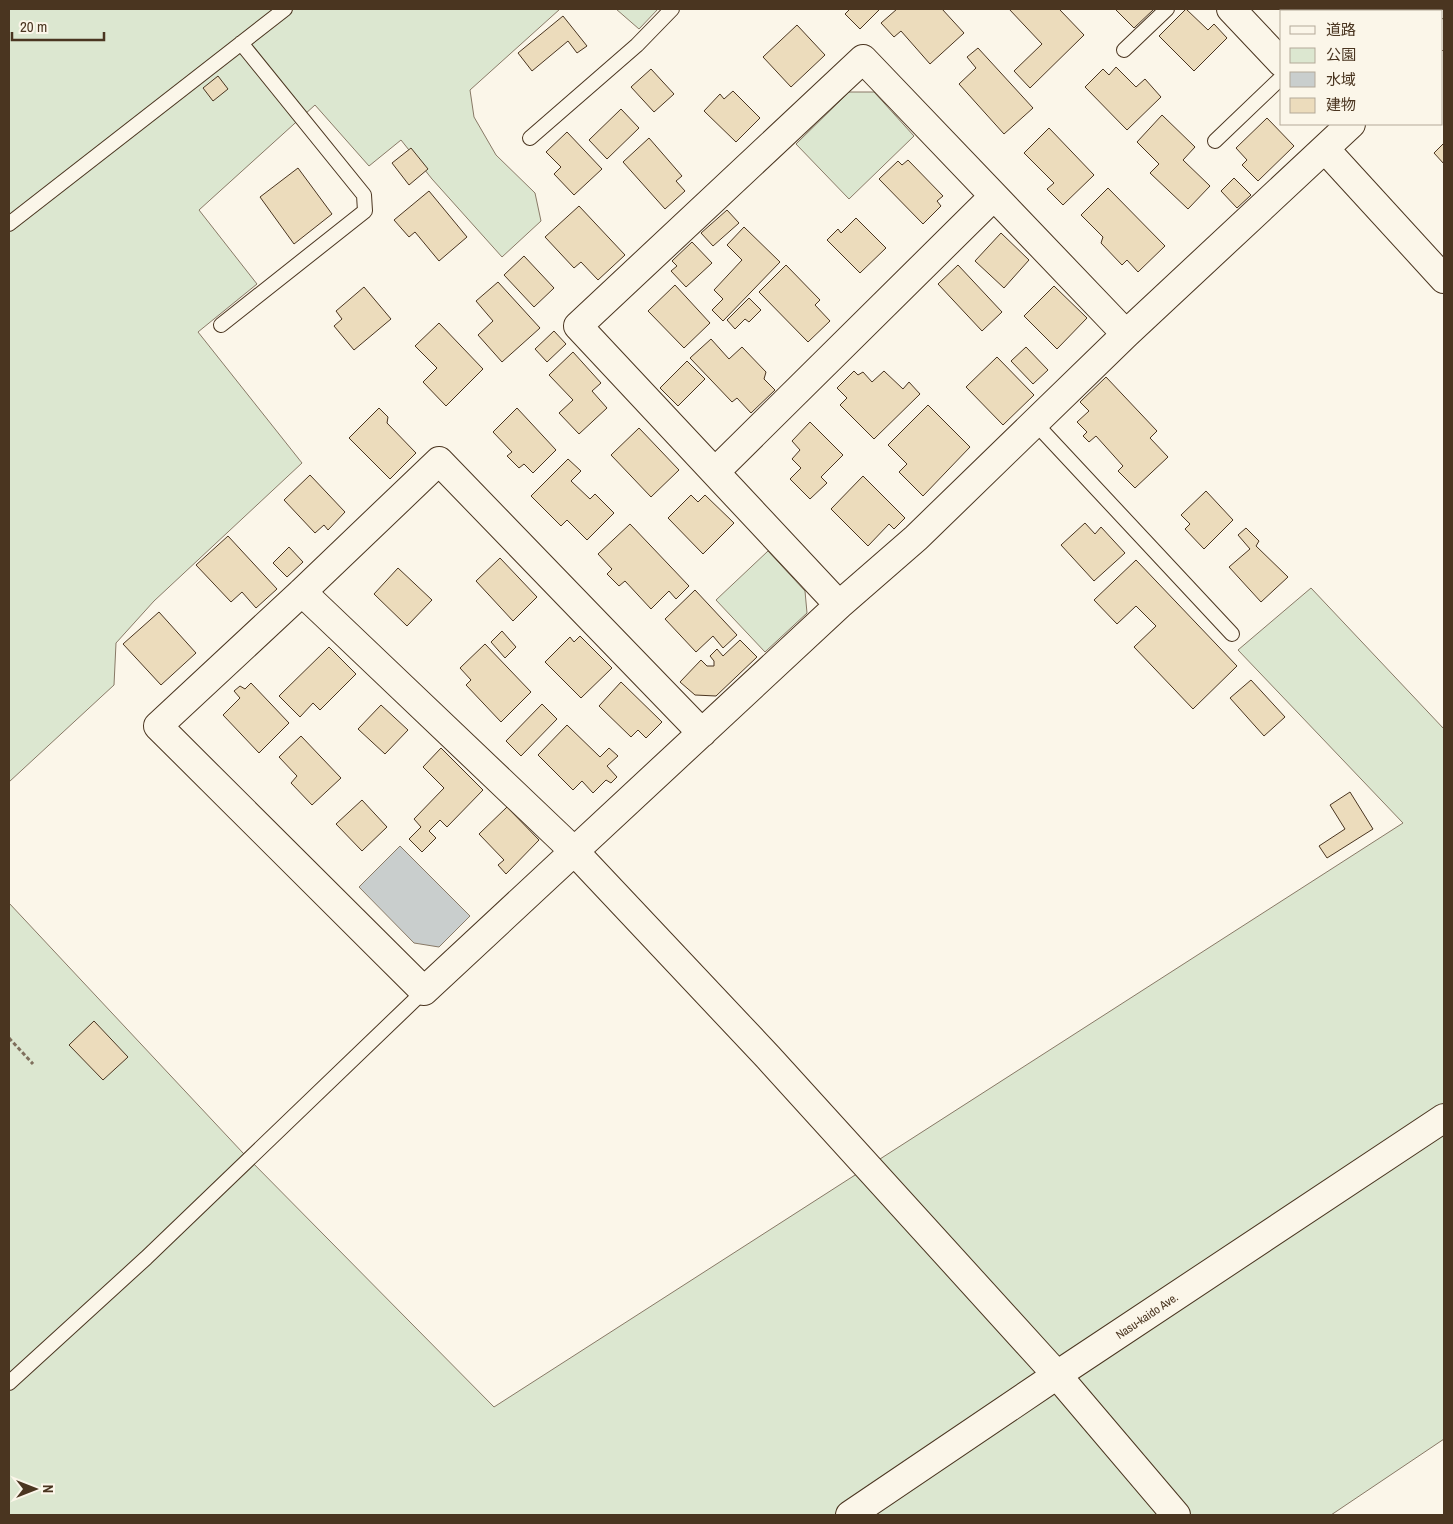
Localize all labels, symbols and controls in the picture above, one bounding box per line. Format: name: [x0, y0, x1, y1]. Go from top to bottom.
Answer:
scale bar: [12, 10, 105, 42]
legend: [1280, 10, 1443, 125]
text: 20 m: [20, 16, 47, 37]
text: 道路: [1326, 19, 1356, 40]
text: 公園: [1326, 44, 1356, 65]
text: 水域: [1326, 69, 1356, 90]
text: 建物: [1326, 94, 1356, 115]
street label: Nasu-kaido Ave.: [1113, 1289, 1181, 1343]
north arrow: [10, 1464, 60, 1514]
text: N: [39, 1485, 57, 1493]

